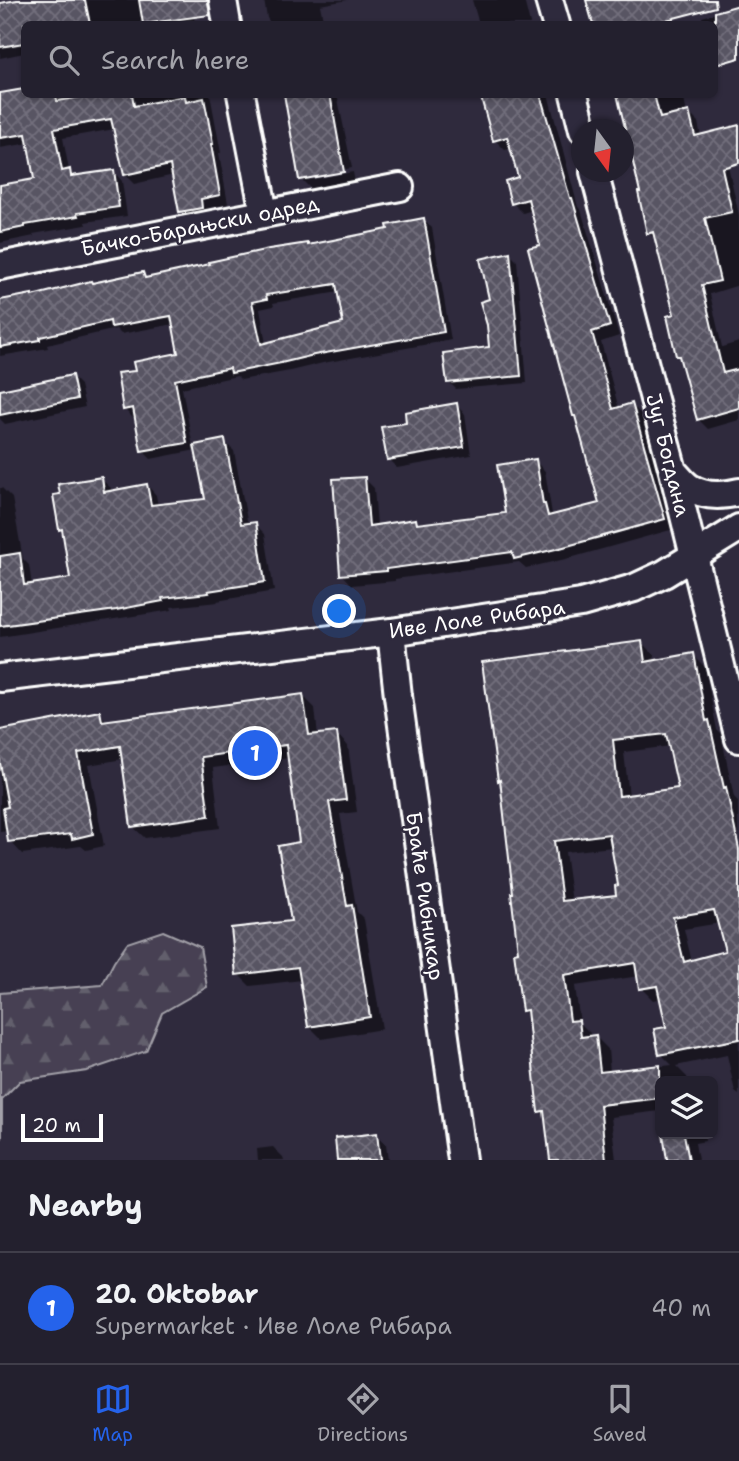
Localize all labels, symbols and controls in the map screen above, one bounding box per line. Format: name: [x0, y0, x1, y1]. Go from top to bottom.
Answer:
search box: [21, 21, 718, 98]
icon: search: [45, 41, 83, 79]
text: Search here: [101, 42, 250, 77]
north arrow: [571, 119, 634, 182]
street label: Бачко-Барањски одред: [79, 189, 321, 263]
street label: Југ Богдана: [639, 390, 697, 520]
street label: Иве Лоле Рибара: [387, 593, 567, 645]
your location: [322, 594, 356, 628]
pin: 1: [232, 727, 278, 779]
street label: Браће Рибникар: [399, 810, 451, 982]
map controls: [655, 1076, 718, 1139]
button: layers: [655, 1076, 718, 1139]
scale bar: [21, 1111, 103, 1143]
text: 20 m: [32, 1113, 81, 1138]
text: Nearby: [28, 1185, 143, 1226]
text: 20. Oktobar: [95, 1276, 258, 1311]
text: 1: [46, 1293, 56, 1323]
text: 40 m: [651, 1293, 711, 1323]
text: Supermarket · Иве Лоле Рибара: [95, 1311, 452, 1341]
tab: Map: [92, 1380, 133, 1447]
tab: Directions: [318, 1380, 408, 1447]
tab: Saved: [593, 1380, 647, 1447]

